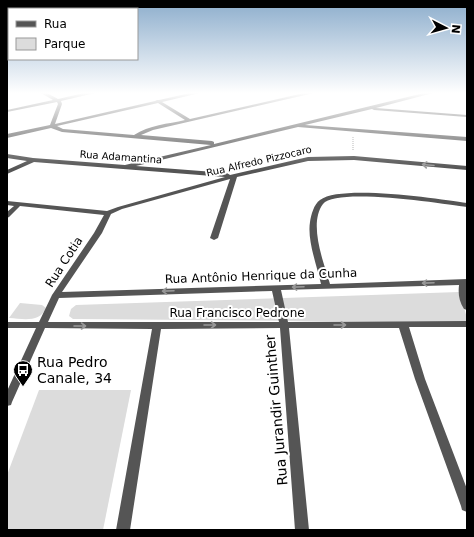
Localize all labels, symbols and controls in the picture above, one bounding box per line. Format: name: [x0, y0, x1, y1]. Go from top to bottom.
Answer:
legend: [8, 8, 138, 60]
north arrow: [426, 8, 466, 48]
text: Rua: [44, 17, 67, 31]
text: N: [449, 24, 462, 34]
text: Parque: [44, 37, 85, 51]
street label: Rua Alfredo Pizzocaro: [205, 144, 313, 178]
street label: Rua Adamantina: [79, 149, 163, 165]
one-way arrow: [422, 161, 435, 168]
street label: Rua Cotia: [42, 234, 86, 290]
street label: Rua Antônio Henrique da Cunha: [165, 266, 357, 286]
one-way arrow: [422, 279, 435, 287]
one-way arrow: [292, 283, 305, 291]
one-way arrow: [162, 288, 175, 295]
street label: Rua Francisco Pedrone: [169, 306, 305, 320]
one-way arrow: [203, 321, 216, 329]
one-way arrow: [333, 321, 346, 328]
one-way arrow: [73, 322, 86, 330]
street label: Rua Jurandir Guinther: [261, 334, 291, 486]
place label: Rua Pedro Canale, 34: [37, 354, 112, 386]
bus stop icon: Rua Pedro Canale, 34: [12, 359, 34, 387]

